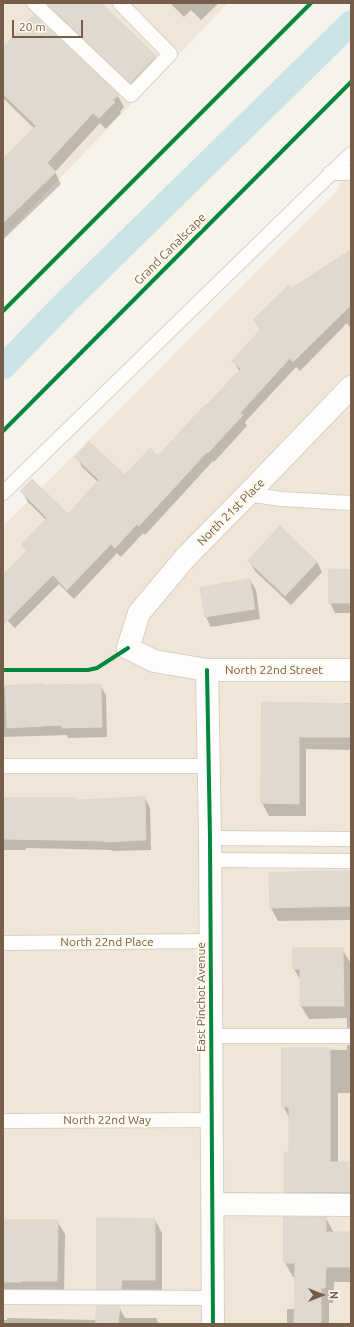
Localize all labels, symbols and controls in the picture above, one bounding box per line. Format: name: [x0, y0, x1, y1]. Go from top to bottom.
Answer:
scale bar: [14, 12, 85, 38]
text: 20 m: [19, 20, 46, 33]
street label: Grand Canalscape: [131, 210, 209, 288]
street label: North 21st Place: [194, 475, 268, 549]
street label: North 22nd Street: [225, 663, 323, 677]
street label: North 22nd Place: [60, 935, 154, 949]
street label: East Pinchot Avenue: [194, 942, 208, 1052]
street label: North 22nd Way: [63, 1113, 151, 1127]
north arrow: [302, 1275, 342, 1315]
text: N: [328, 1291, 340, 1299]

